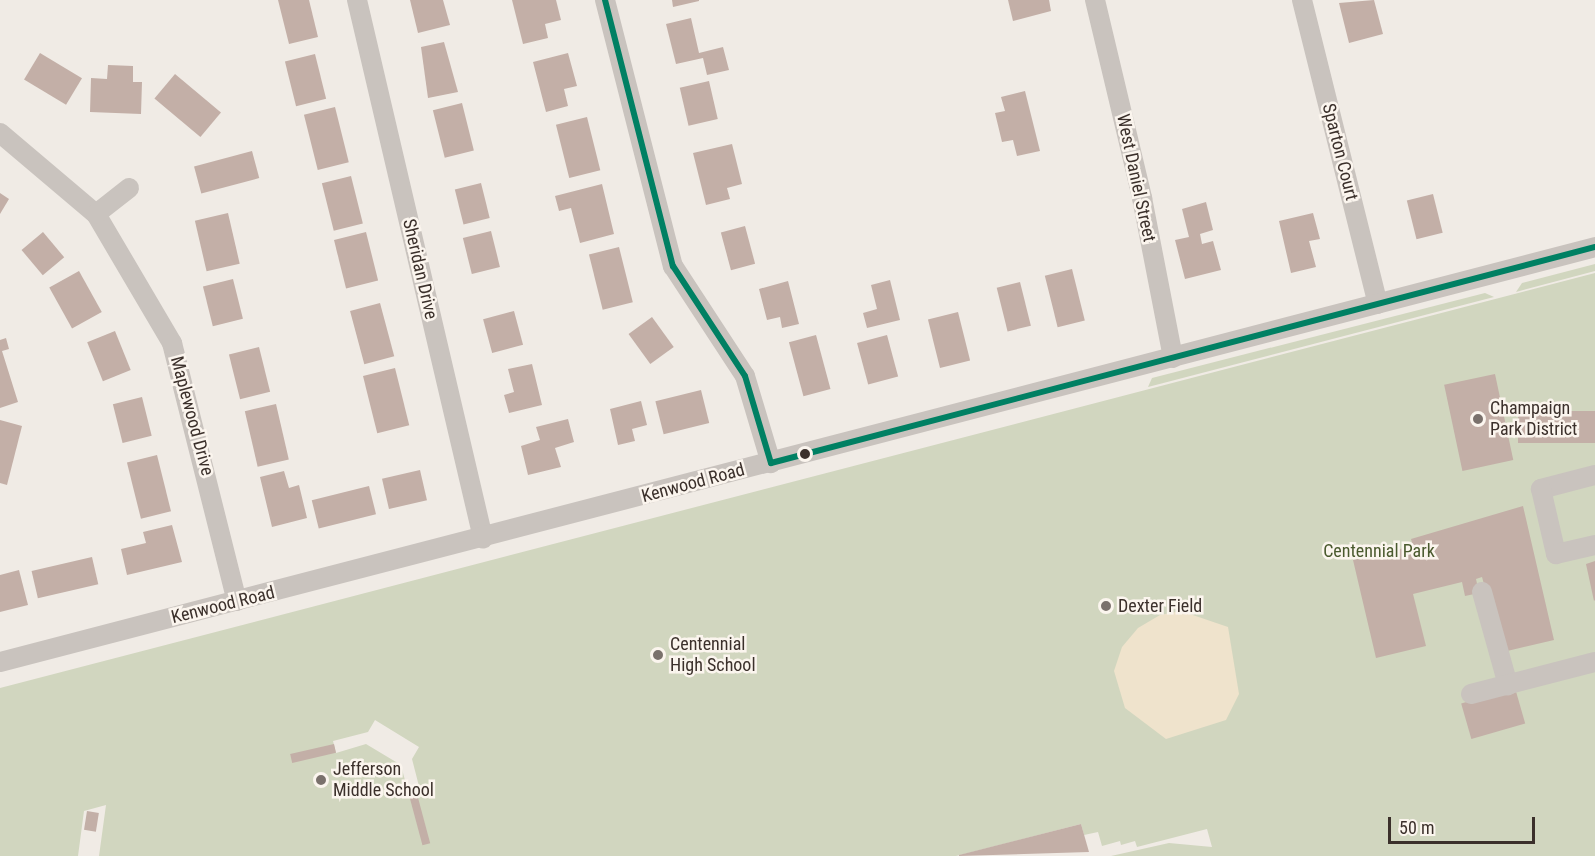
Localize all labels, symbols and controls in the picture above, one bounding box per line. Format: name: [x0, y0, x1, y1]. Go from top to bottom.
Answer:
street label: Sparton Court: [1318, 101, 1362, 203]
street label: West Daniel Street: [1112, 112, 1160, 244]
street label: Sheridan Drive: [398, 217, 442, 321]
street label: Maplewood Drive: [166, 354, 218, 478]
place label: Champaign Park District: [1490, 398, 1577, 440]
marker: Champaign Park District: [1471, 412, 1485, 426]
unlabelled marker: [799, 448, 811, 460]
street label: Kenwood Road: [639, 459, 747, 507]
park label: Centennial Park: [1323, 540, 1435, 562]
street label: Kenwood Road: [169, 582, 277, 628]
place label: Dexter Field: [1118, 595, 1202, 617]
marker: Dexter Field: [1099, 599, 1113, 613]
place label: Centennial High School: [670, 634, 756, 676]
marker: Centennial High School: [651, 648, 665, 662]
place label: Jefferson Middle School: [333, 759, 434, 802]
marker: Jefferson Middle School: [314, 773, 328, 787]
scale bar: [1391, 805, 1538, 843]
text: 50 m: [1399, 817, 1434, 838]

